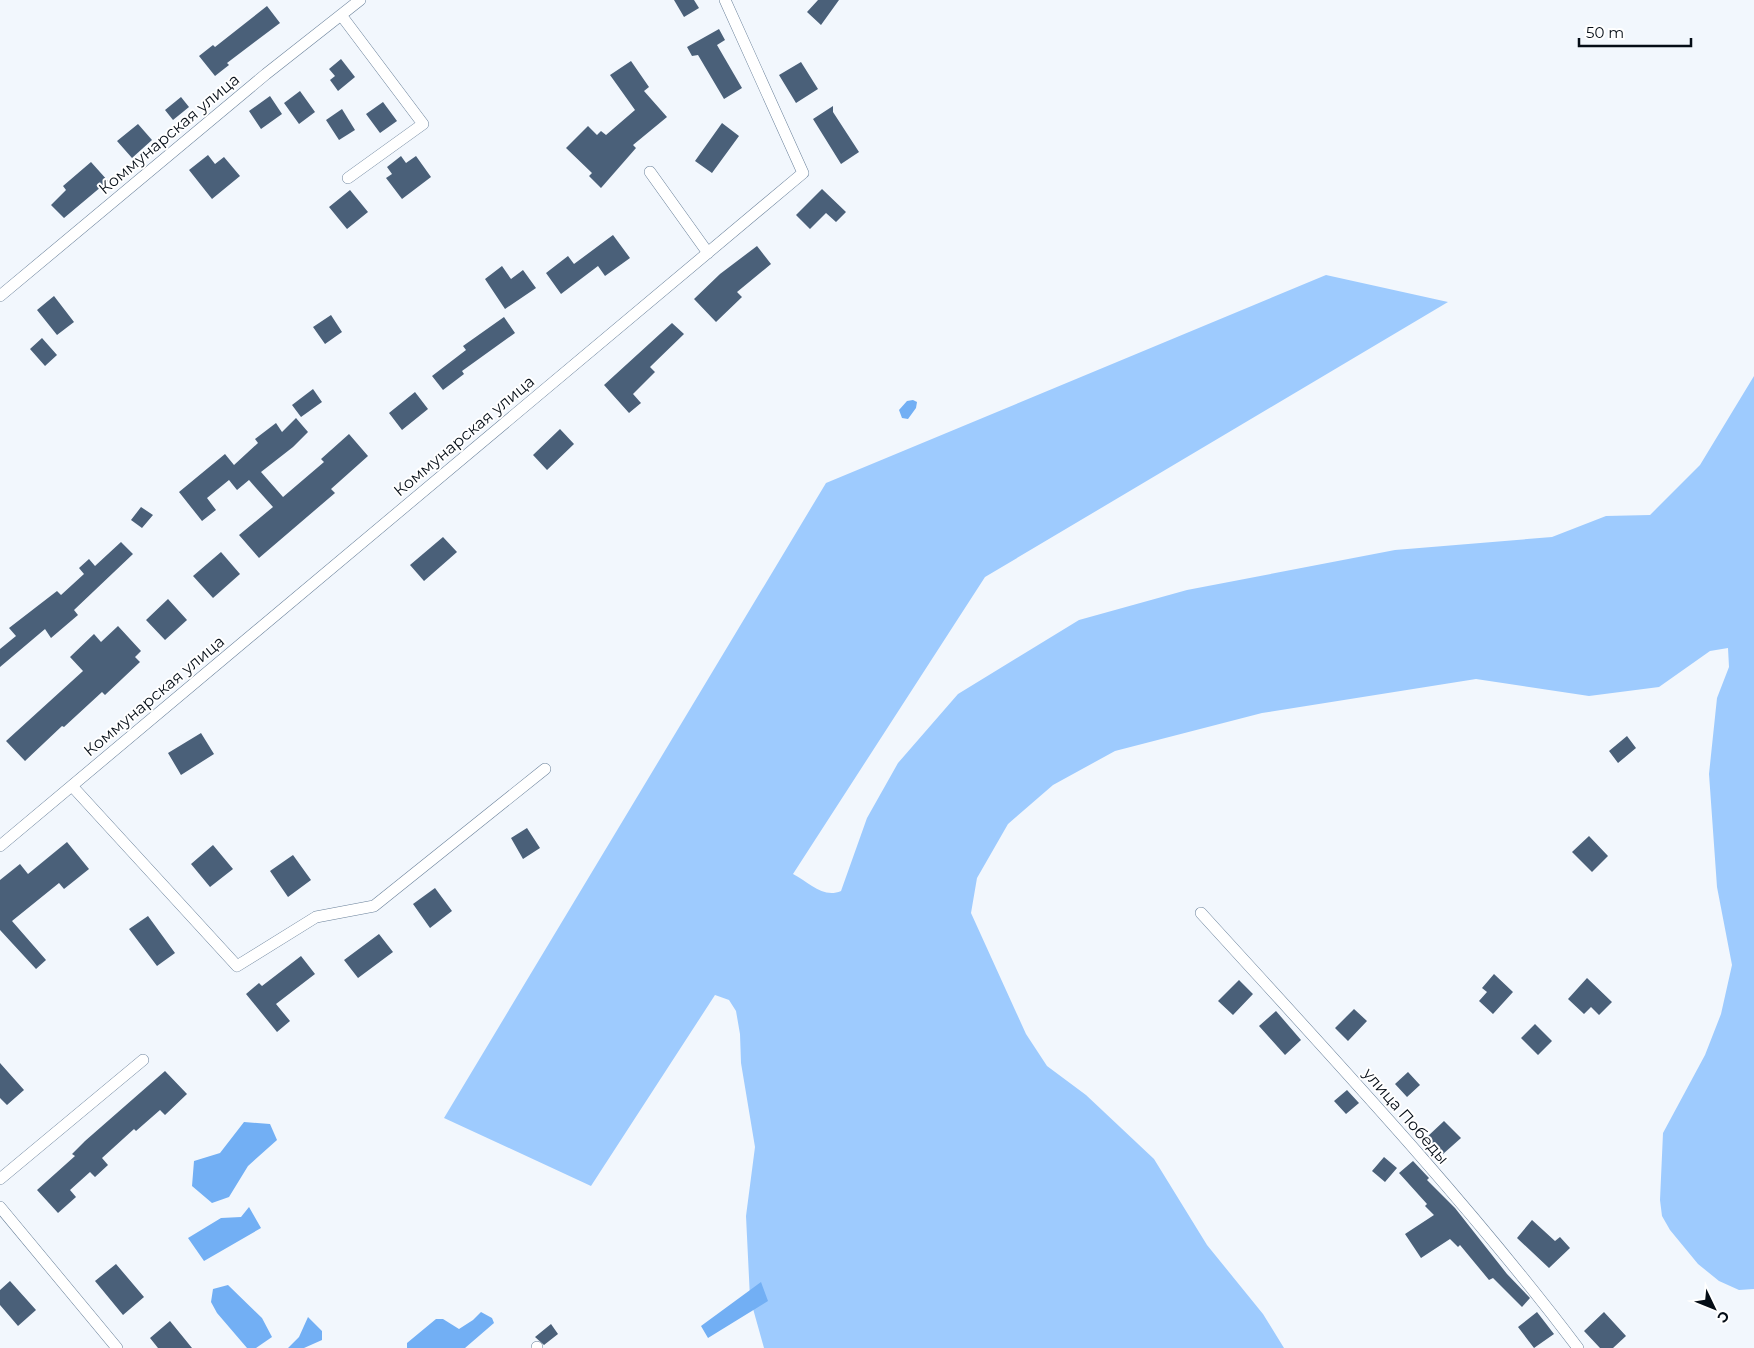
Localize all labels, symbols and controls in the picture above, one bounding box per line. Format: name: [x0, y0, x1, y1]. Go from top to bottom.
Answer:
scale bar: [1579, 15, 1692, 47]
text: 50 m: [1586, 23, 1624, 42]
street label: Коммунарская улица: [95, 70, 243, 198]
street label: Коммунарская улица: [390, 372, 538, 500]
street label: Коммунарская улица: [80, 632, 228, 760]
street label: улица Победы: [1359, 1063, 1453, 1168]
north arrow: [1689, 1283, 1739, 1333]
text: С: [1713, 1307, 1734, 1327]

